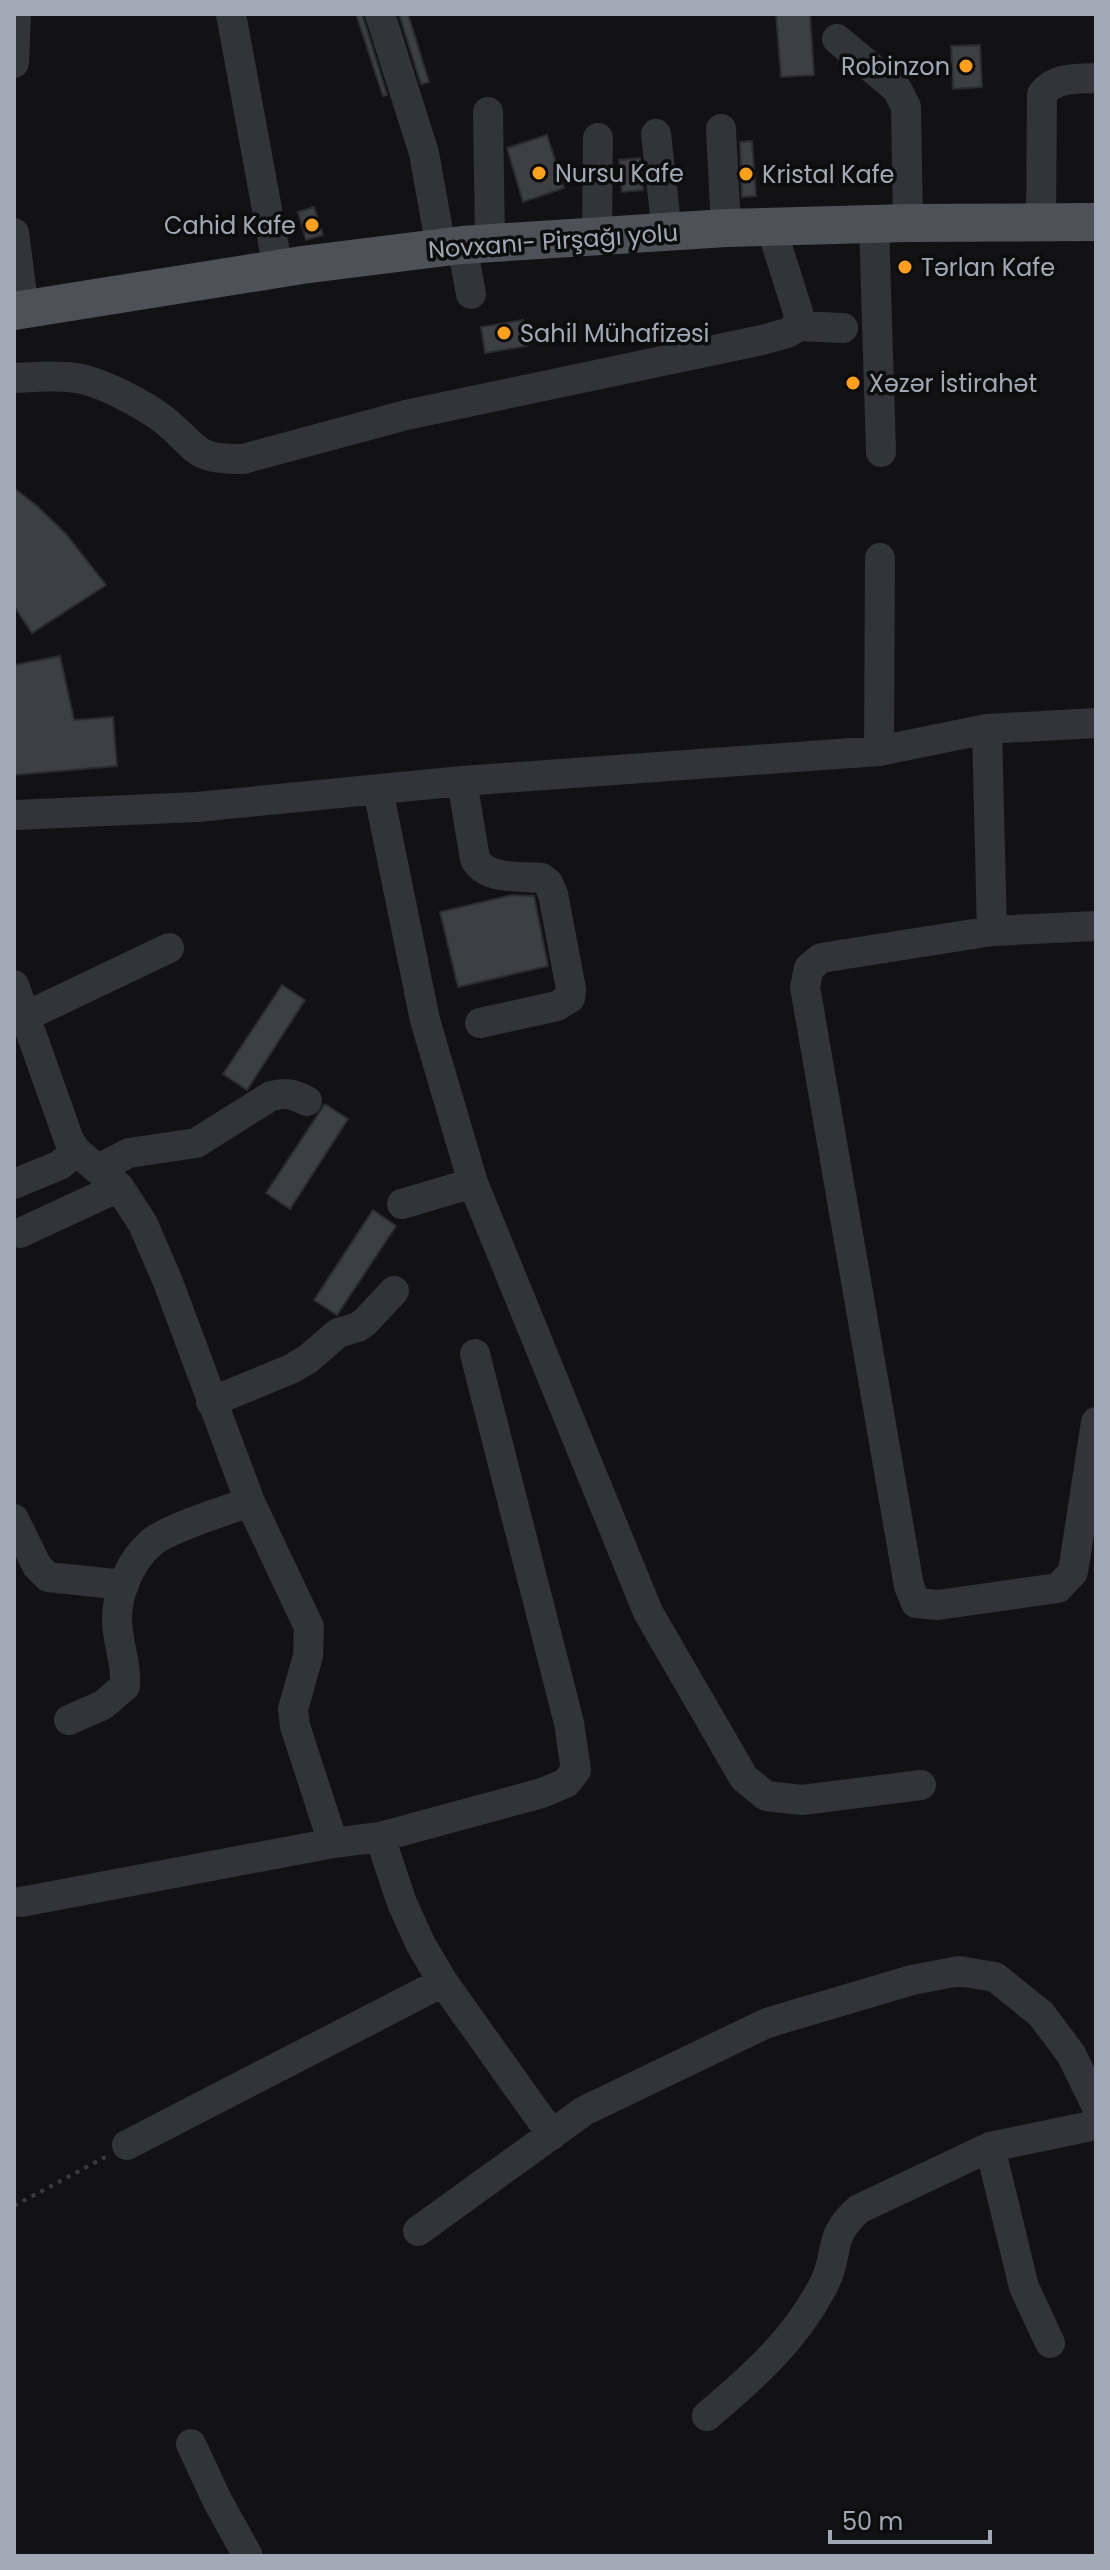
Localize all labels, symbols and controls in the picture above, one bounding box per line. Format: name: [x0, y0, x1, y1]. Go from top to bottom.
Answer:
place label: Robinzon: [841, 50, 950, 83]
marker: Robinzon: [957, 57, 975, 75]
place label: Nursu Kafe: [555, 157, 684, 190]
place label: Kristal Kafe: [762, 158, 894, 191]
marker: Nursu Kafe: [530, 164, 548, 182]
marker: Kristal Kafe: [737, 165, 755, 183]
place label: Cahid Kafe: [164, 209, 296, 242]
marker: Cahid Kafe: [303, 216, 321, 234]
street label: Novxanı- Pirşağı yolu: [427, 216, 679, 266]
place label: Tərlan Kafe: [921, 251, 1055, 284]
marker: Tərlan Kafe: [896, 258, 914, 276]
place label: Sahil Mühafizəsi: [520, 317, 710, 350]
marker: Sahil Mühafizəsi: [495, 324, 513, 342]
place label: Xəzər İstirahət: [869, 367, 1037, 400]
marker: Xəzər İstirahət: [844, 374, 862, 392]
scale bar: [830, 2494, 990, 2544]
text: 50 m: [842, 2505, 903, 2538]

